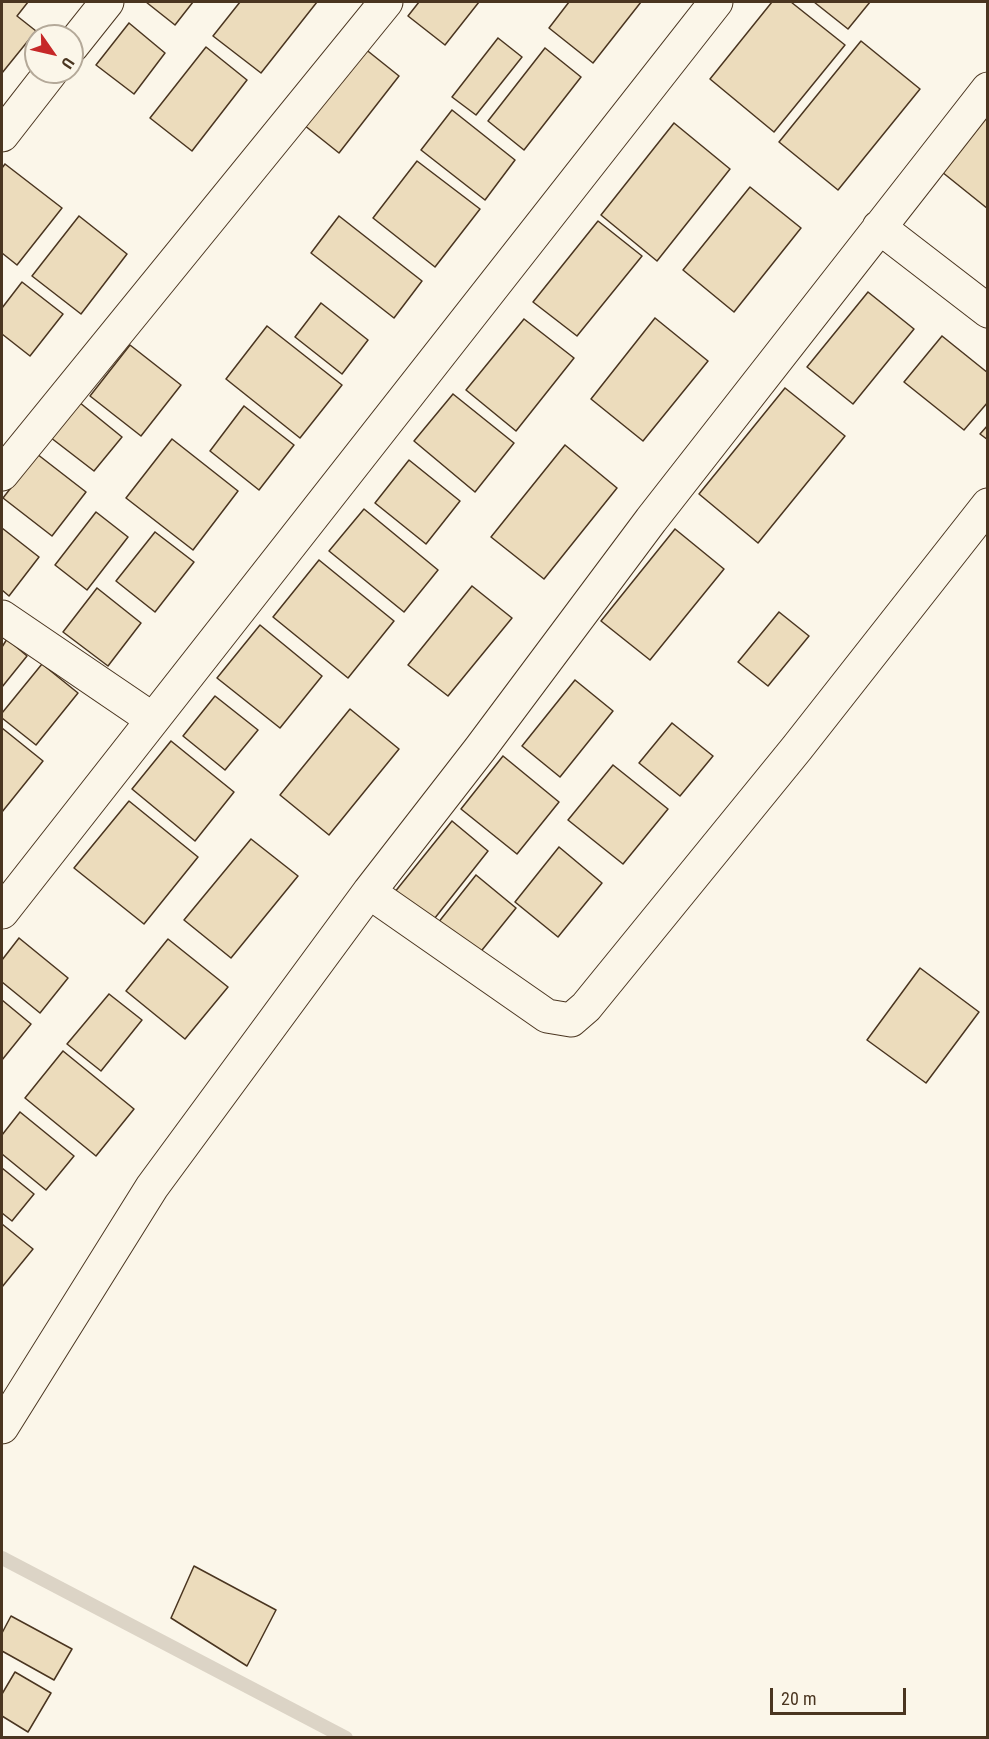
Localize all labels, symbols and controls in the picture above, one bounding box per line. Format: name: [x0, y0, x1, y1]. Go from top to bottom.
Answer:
north arrow: [24, 24, 84, 84]
text: U: [57, 54, 78, 72]
scale bar: [773, 1676, 910, 1714]
text: 20 m: [781, 1688, 816, 1709]

